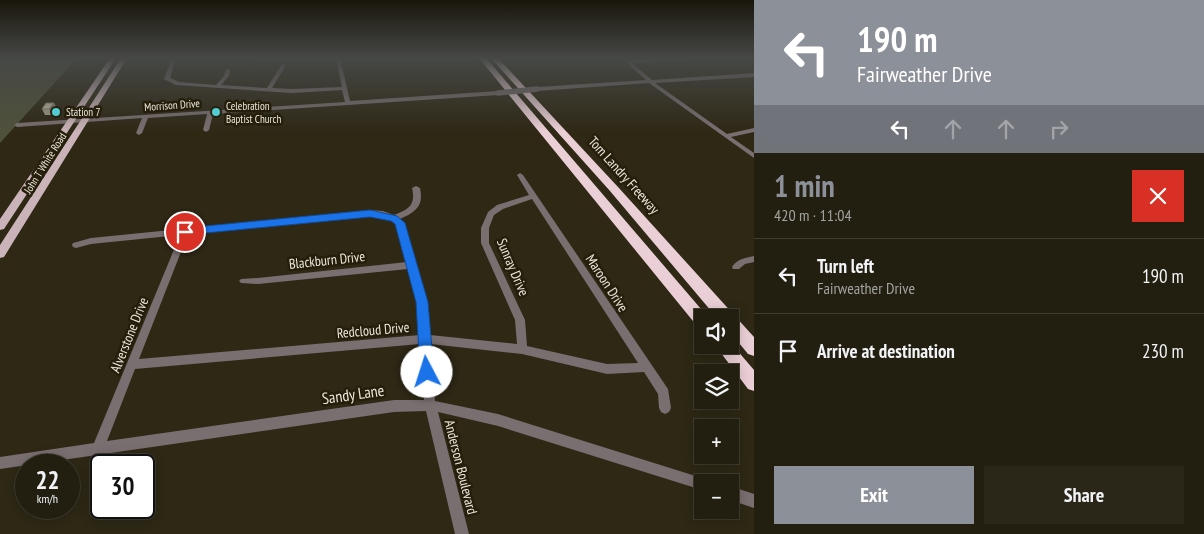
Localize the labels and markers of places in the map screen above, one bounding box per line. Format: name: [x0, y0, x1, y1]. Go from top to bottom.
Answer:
place label: Celebration Baptist Church: [226, 99, 281, 126]
place label: Station 7: [66, 105, 100, 119]
marker: Station 7: [50, 106, 62, 118]
marker: Celebration Baptist Church: [210, 106, 222, 118]
pin: [164, 211, 206, 253]

